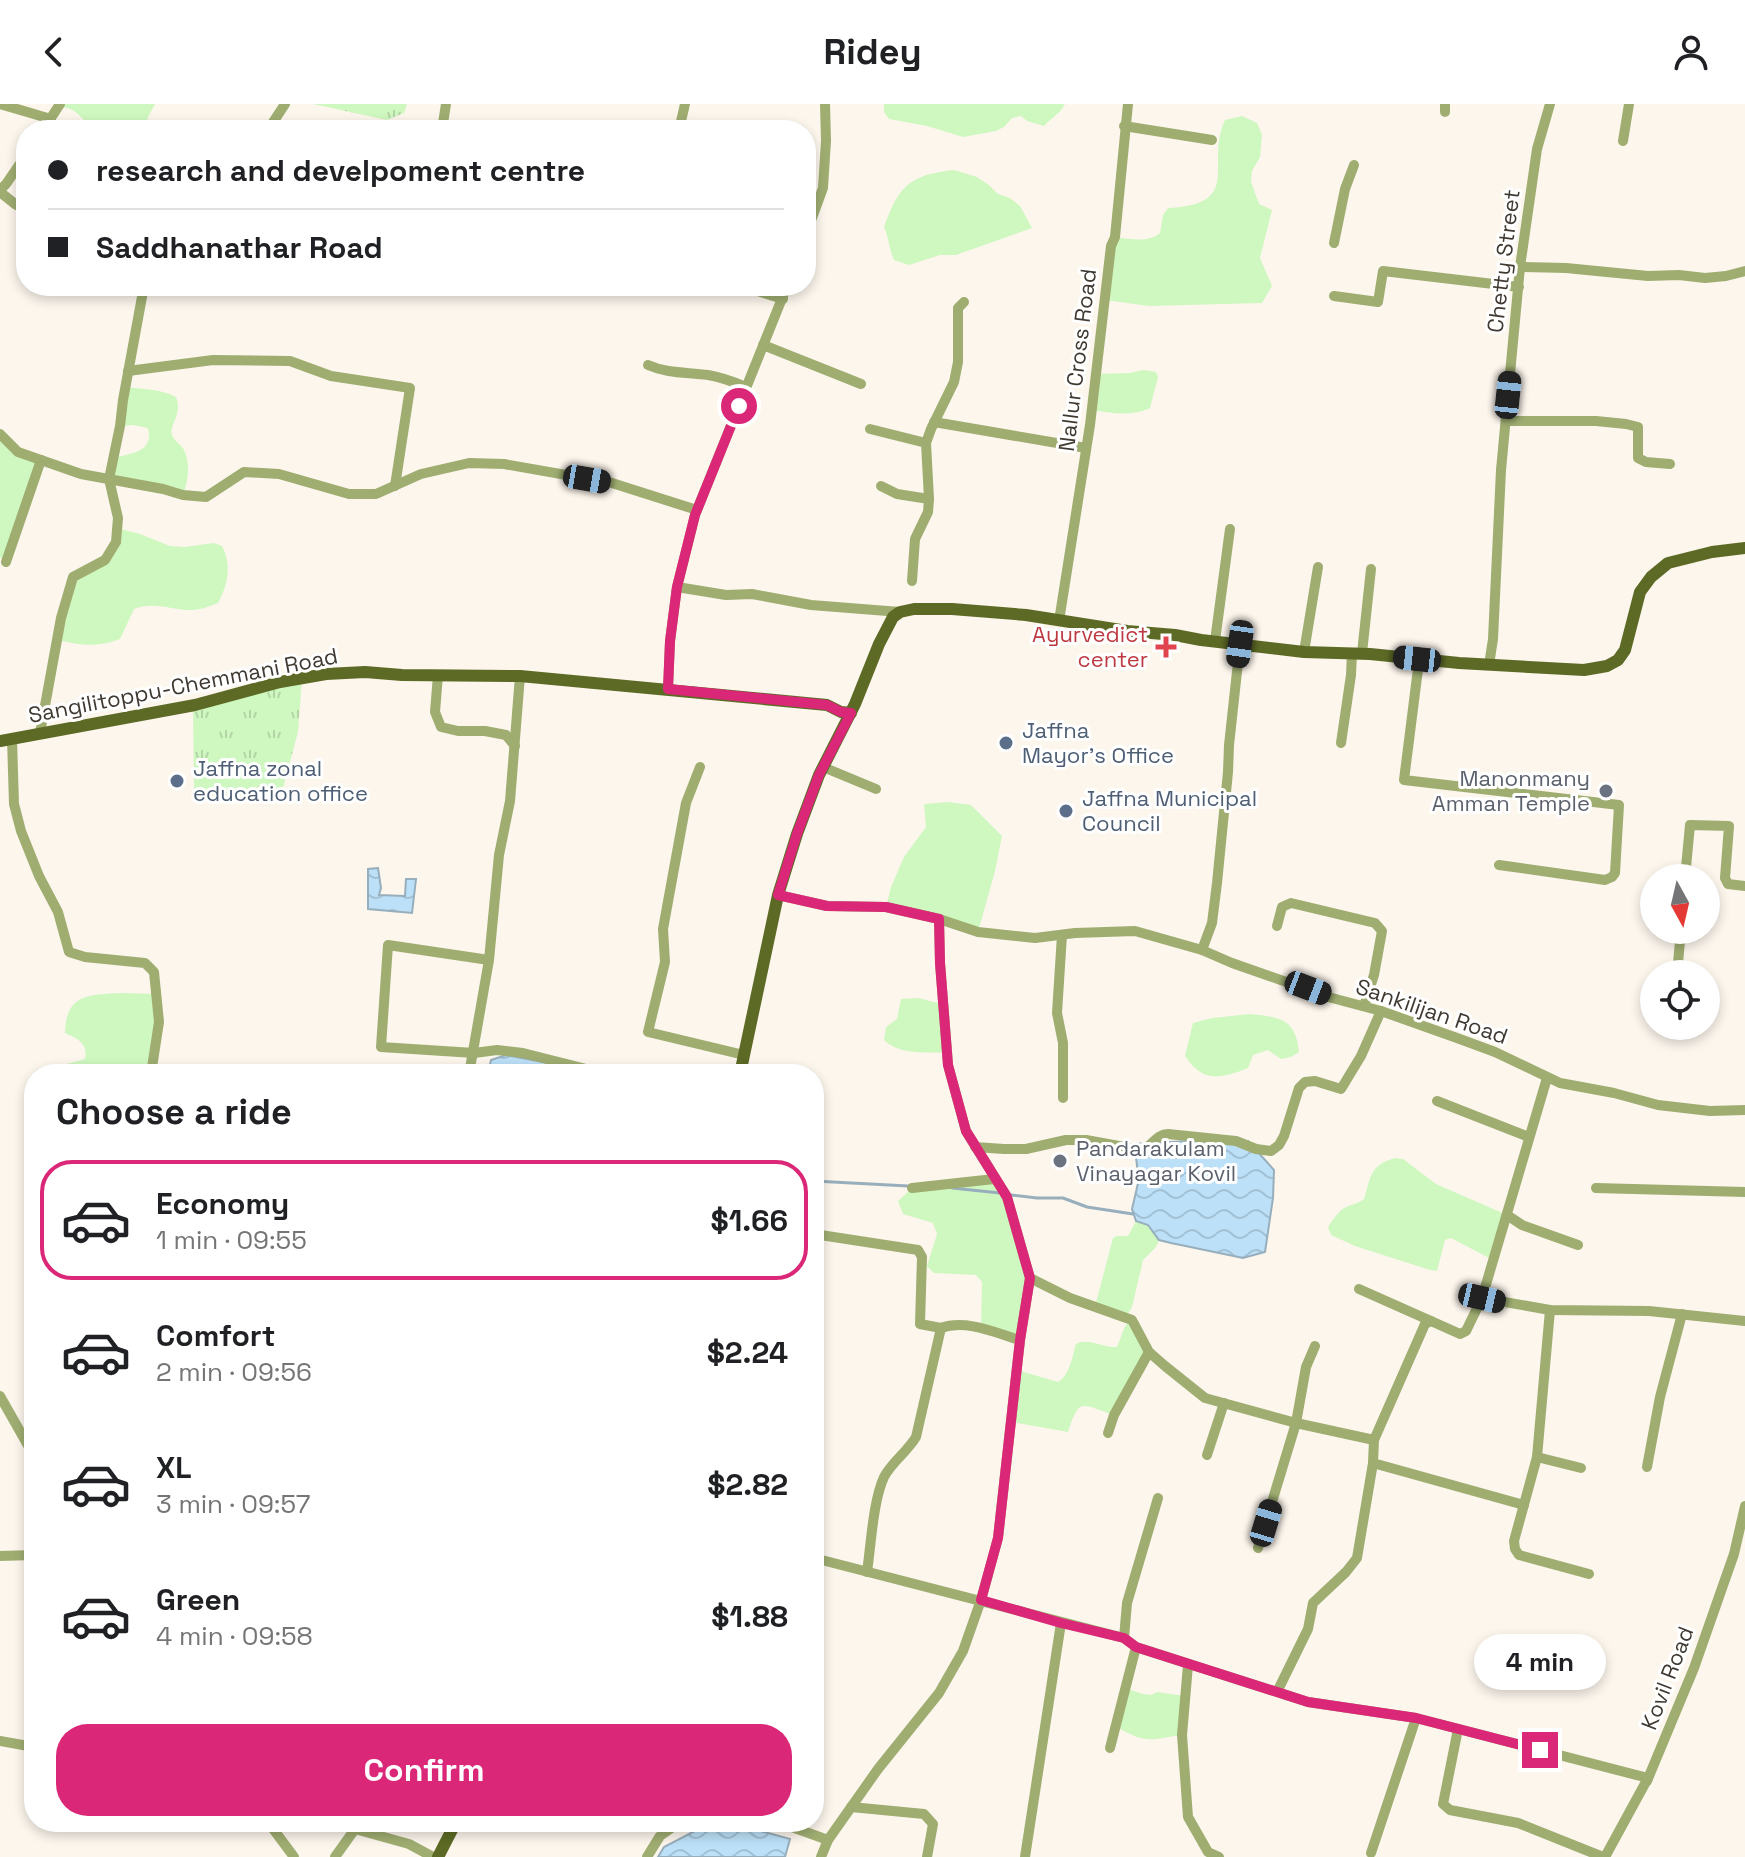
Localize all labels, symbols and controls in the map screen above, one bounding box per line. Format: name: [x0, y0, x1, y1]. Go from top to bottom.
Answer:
text: Ridey: [823, 29, 922, 75]
icon: back: [32, 30, 76, 74]
icon: person: [1669, 30, 1713, 74]
text: research and develpoment centre: [96, 151, 585, 190]
street label: Chetty Street: [1480, 188, 1526, 334]
text: Saddhanathar Road: [96, 228, 383, 267]
street label: Nallur Cross Road: [1052, 267, 1102, 453]
car: [1494, 370, 1522, 420]
route start: [721, 388, 757, 424]
car: [561, 463, 613, 495]
car: [1225, 619, 1255, 669]
place label: Ayurvedict center: [1032, 620, 1148, 673]
marker: Ayurvedict center: [1155, 636, 1177, 658]
street label: Sangilitoppu-Chemmani Road: [26, 641, 340, 729]
car: [1392, 645, 1442, 673]
place label: Jaffna Mayor's Office: [1022, 716, 1174, 769]
marker: Jaffna Mayor's Office: [997, 734, 1015, 752]
place label: Jaffna zonal education office: [193, 754, 368, 807]
place label: Manonmany Amman Temple: [1432, 764, 1590, 817]
marker: Jaffna zonal education office: [168, 772, 186, 790]
marker: Manonmany Amman Temple: [1597, 782, 1615, 800]
place label: Jaffna Municipal Council: [1082, 784, 1257, 837]
marker: Jaffna Municipal Council: [1057, 802, 1075, 820]
north arrow: [1640, 864, 1720, 944]
map controls: [1640, 864, 1720, 1040]
button: locate: [1640, 960, 1720, 1040]
car: [1281, 968, 1335, 1008]
street label: Sankilijan Road: [1352, 972, 1512, 1050]
text: Choose a ride: [56, 1089, 292, 1135]
place label: Pandarakulam Vinayagar Kovil: [1076, 1134, 1236, 1187]
marker: Pandarakulam Vinayagar Kovil: [1051, 1152, 1069, 1170]
icon: car: [60, 1184, 132, 1256]
text: Economy: [156, 1184, 289, 1223]
text: $1.66: [711, 1201, 788, 1240]
text: 1 min · 09:55: [156, 1223, 307, 1257]
car: [1456, 1281, 1508, 1315]
icon: car: [60, 1316, 132, 1388]
text: Comfort: [156, 1316, 275, 1355]
text: $2.24: [707, 1333, 788, 1372]
text: 2 min · 09:56: [156, 1355, 312, 1389]
icon: car: [60, 1448, 132, 1520]
text: XL: [156, 1448, 192, 1487]
text: $2.82: [707, 1465, 788, 1504]
text: 3 min · 09:57: [156, 1487, 310, 1521]
car: [1248, 1497, 1284, 1549]
icon: car: [60, 1580, 132, 1652]
text: Green: [156, 1580, 240, 1619]
text: $1.88: [711, 1597, 788, 1636]
text: 4 min · 09:58: [156, 1619, 313, 1653]
street label: Kovil Road: [1635, 1622, 1699, 1734]
callout: 4 min: [1474, 1634, 1606, 1690]
text: 4 min: [1506, 1645, 1574, 1679]
button: Confirm: [56, 1724, 792, 1816]
route end: [1522, 1732, 1558, 1768]

